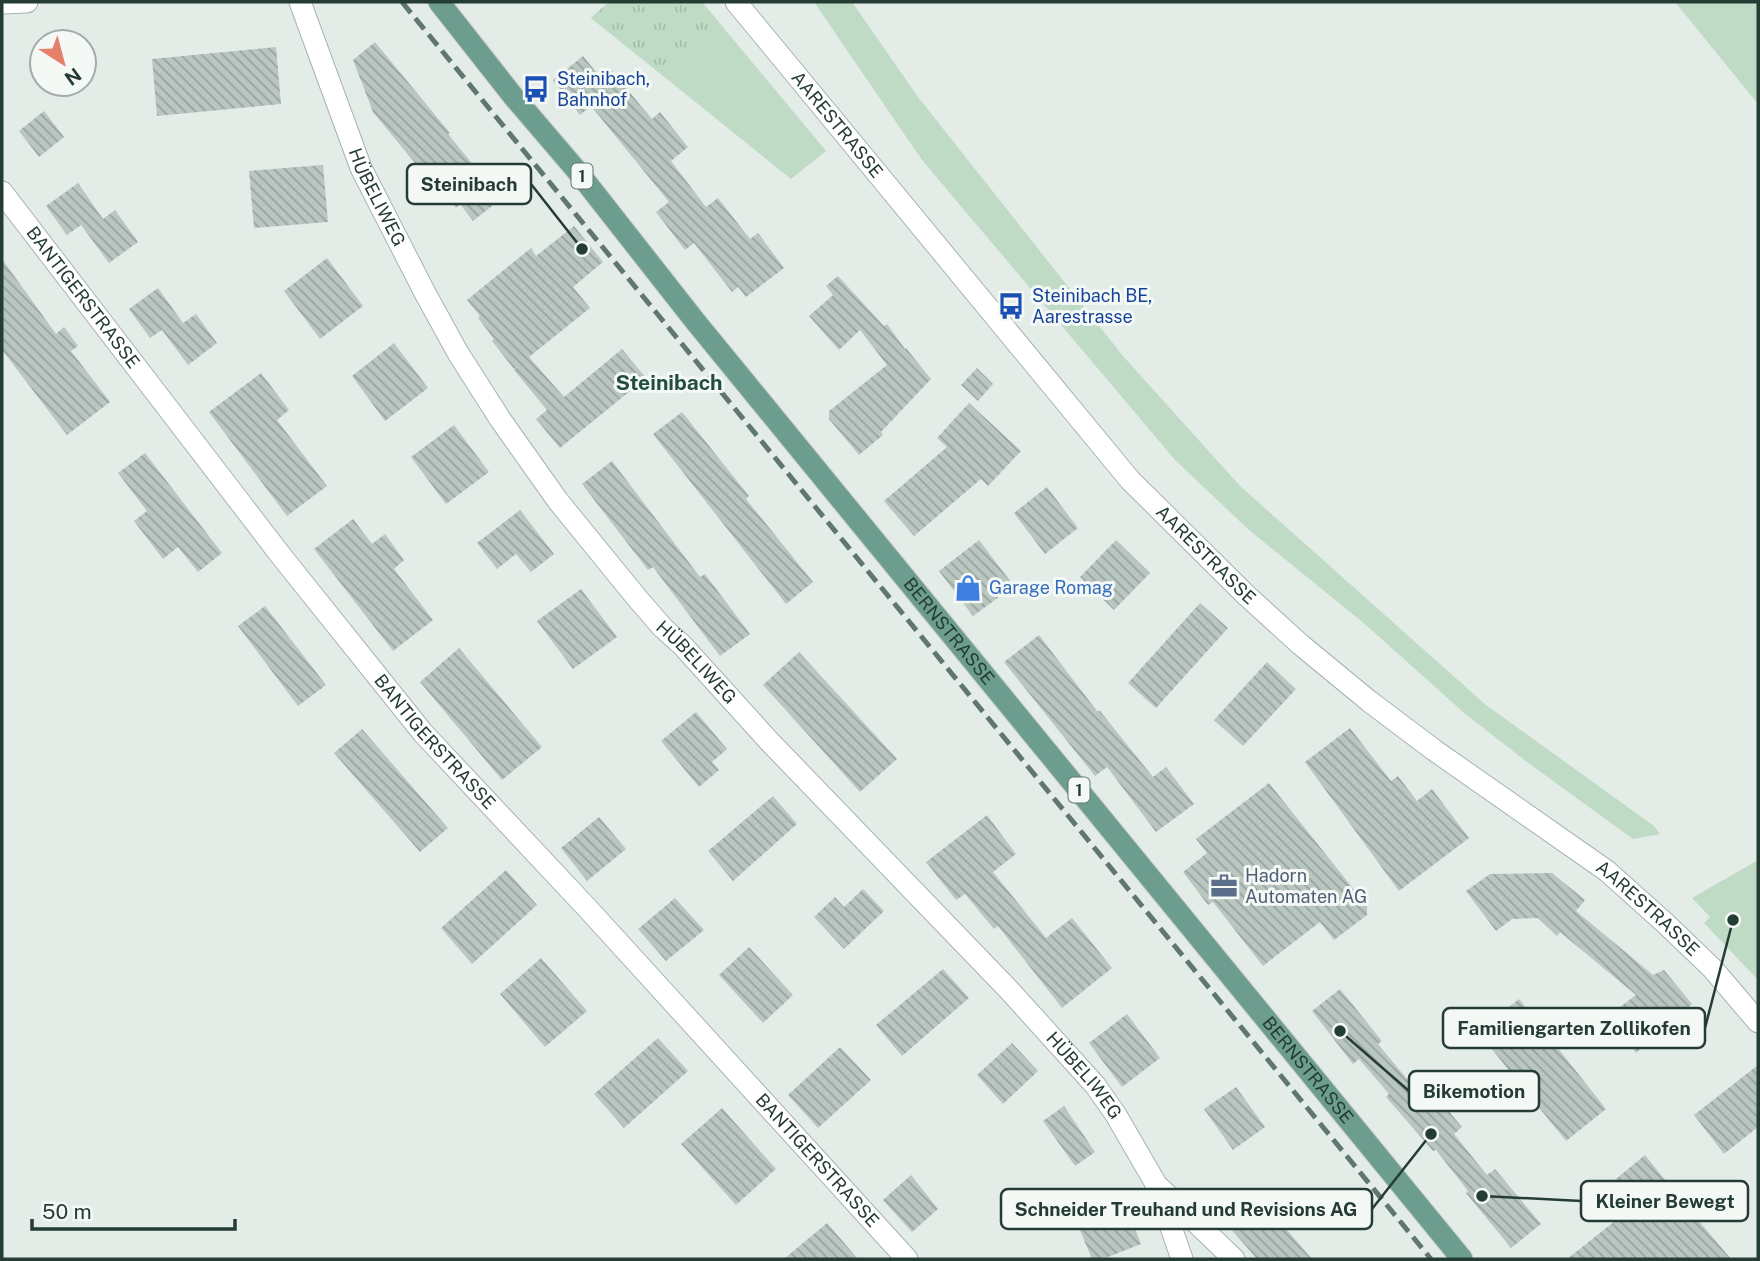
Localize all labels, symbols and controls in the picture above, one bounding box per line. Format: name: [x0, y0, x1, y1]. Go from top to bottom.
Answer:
north arrow: [28, 28, 98, 98]
text: N: [61, 63, 85, 90]
street label: AARESTRASSE: [788, 67, 888, 182]
place label: Steinibach, Bahnhof: [557, 68, 650, 110]
bus stop icon: Steinibach, Bahnhof: [521, 74, 551, 104]
street label: HÜBELIWEG: [345, 145, 410, 250]
callout: Steinibach: [407, 164, 531, 204]
road number: 1: [572, 164, 592, 188]
text: Steinibach: [421, 173, 517, 195]
street label: BANTIGERSTRASSE: [22, 222, 144, 372]
place label: Steinibach BE, Aarestrasse: [1032, 285, 1152, 327]
bus stop icon: Steinibach BE, Aarestrasse: [996, 291, 1026, 321]
district label: Steinibach: [616, 370, 723, 395]
street label: AARESTRASSE: [1152, 501, 1260, 609]
street label: BERNSTRASSE: [899, 573, 999, 689]
shop icon: Garage Romag: [953, 573, 983, 603]
place label: Garage Romag: [989, 577, 1113, 598]
street label: HÜBELIWEG: [652, 616, 741, 708]
street label: BANTIGERSTRASSE: [370, 670, 500, 814]
road number: 1: [1068, 778, 1090, 803]
street label: AARESTRASSE: [1593, 856, 1704, 960]
place label: Hadorn Automaten AG: [1245, 865, 1367, 907]
office icon: Hadorn Automaten AG: [1209, 871, 1239, 901]
callout: Familiengarten Zollikofen: [1443, 1008, 1705, 1048]
street label: BERNSTRASSE: [1258, 1012, 1358, 1128]
text: Familiengarten Zollikofen: [1457, 1017, 1691, 1039]
street label: HÜBELIWEG: [1042, 1027, 1126, 1123]
callout: Bikemotion: [1409, 1071, 1539, 1111]
text: Bikemotion: [1423, 1080, 1525, 1102]
street label: BANTIGERSTRASSE: [752, 1089, 884, 1231]
callout: Kleiner Bewegt: [1581, 1181, 1748, 1221]
scale bar: [32, 1188, 234, 1232]
callout: Schneider Treuhand und Revisions AG: [1001, 1189, 1372, 1229]
text: Kleiner Bewegt: [1595, 1190, 1735, 1212]
text: Schneider Treuhand und Revisions AG: [1015, 1198, 1358, 1220]
text: 50 m: [42, 1199, 92, 1224]

